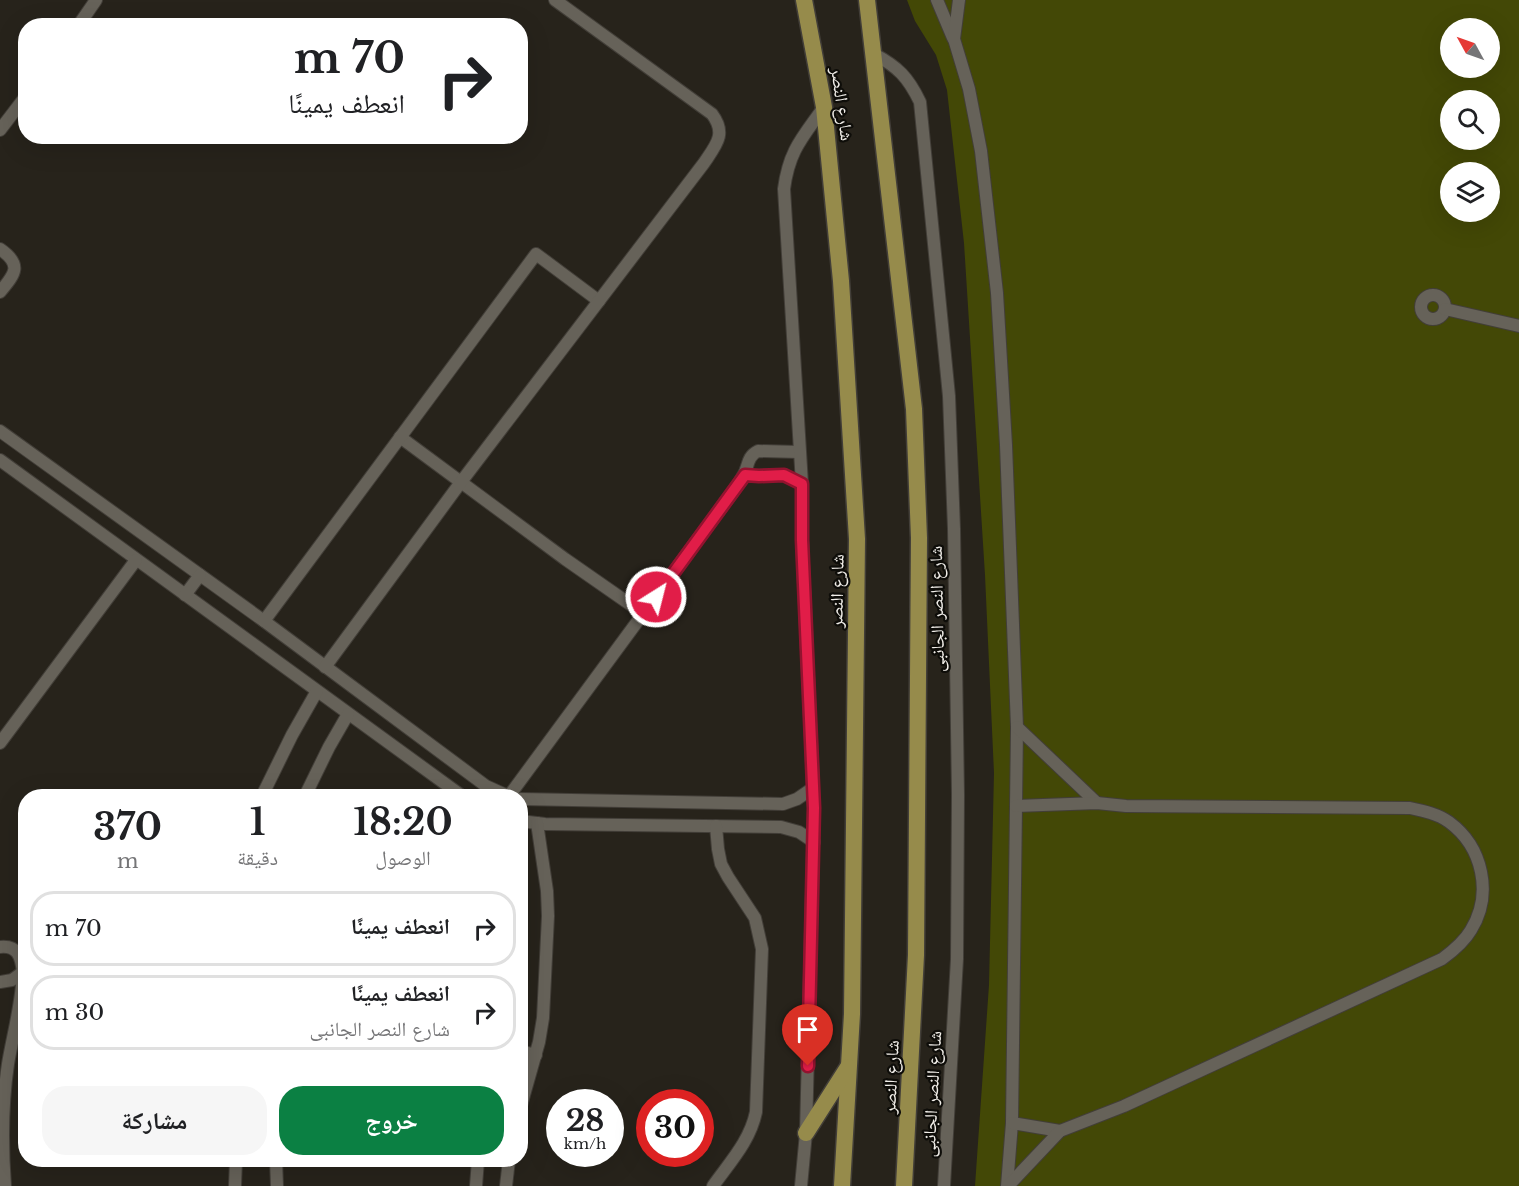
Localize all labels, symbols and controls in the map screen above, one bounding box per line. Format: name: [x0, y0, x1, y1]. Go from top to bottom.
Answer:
north arrow: [1440, 18, 1500, 78]
map controls: [1440, 18, 1500, 222]
text: 70 m: [294, 32, 405, 84]
icon: right: [426, 42, 504, 120]
street label: شارع النصر: [826, 65, 858, 142]
text: انعطف يمينًا: [288, 87, 405, 120]
button: search: [1440, 90, 1500, 150]
button: layers: [1440, 162, 1500, 222]
street label: شارع النصر الجانبى: [925, 546, 949, 672]
street label: شارع النصر: [825, 554, 849, 629]
position arrow: [624, 565, 688, 629]
text: 1: [250, 800, 266, 845]
text: 18:20: [353, 800, 453, 845]
text: 370: [93, 805, 162, 850]
text: دقيقة: [237, 846, 278, 870]
text: الوصول: [375, 846, 431, 870]
text: m: [117, 849, 138, 873]
icon: right: [468, 912, 501, 945]
text: انعطف يمينًا: [351, 913, 450, 940]
text: 70 m: [45, 915, 102, 942]
text: انعطف يمينًا: [351, 980, 450, 1007]
icon: right: [468, 996, 501, 1029]
text: 30 m: [45, 999, 104, 1026]
pin: [782, 1004, 833, 1066]
icon: arrive: [791, 1013, 824, 1046]
text: شارع النصر الجانبى: [310, 1017, 450, 1041]
street label: شارع النصر الجانبى: [918, 1030, 946, 1158]
street label: شارع النصر: [878, 1039, 904, 1116]
button: مشاركة: [42, 1086, 267, 1155]
button: خروج: [279, 1086, 504, 1155]
speed limit sign: 30: [636, 1089, 714, 1167]
text: 28: [566, 1102, 604, 1139]
text: km/h: [564, 1134, 606, 1153]

